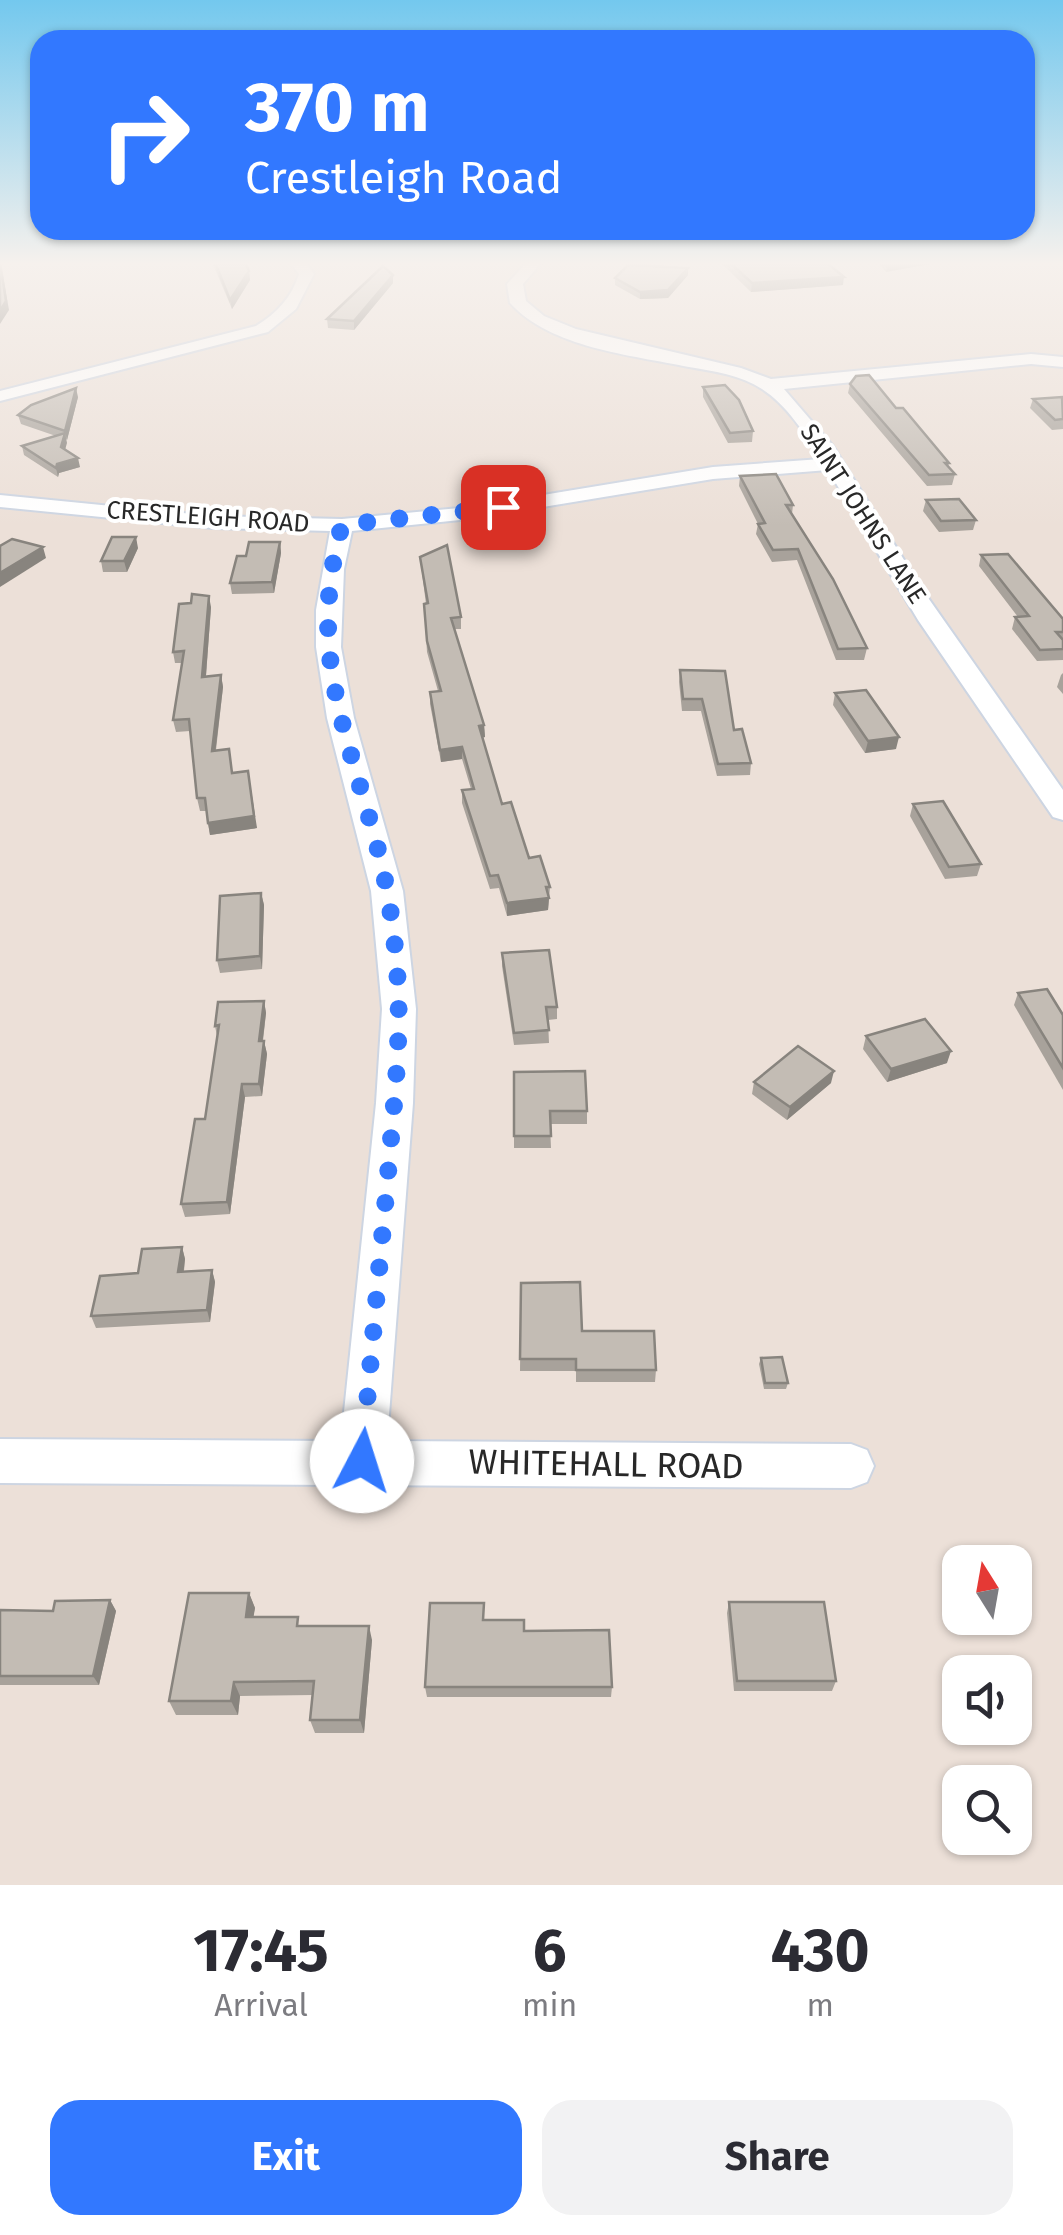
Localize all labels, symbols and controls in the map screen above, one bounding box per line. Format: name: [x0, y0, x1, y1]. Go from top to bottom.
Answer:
text: 370 m: [245, 66, 430, 150]
icon: right: [80, 70, 210, 200]
text: Crestleigh Road: [245, 151, 563, 205]
street label: SAINT JOHNS LANE: [794, 418, 932, 610]
pin: [461, 465, 546, 550]
icon: arrive: [476, 480, 531, 535]
street label: CRESTLEIGH ROAD: [106, 495, 310, 539]
position arrow: [310, 1409, 414, 1513]
street label: WHITEHALL ROAD: [468, 1441, 744, 1487]
north arrow: [942, 1545, 1032, 1635]
map controls: [942, 1545, 1032, 1855]
button: sound: [942, 1655, 1032, 1745]
button: search: [942, 1765, 1032, 1855]
text: 17:45: [193, 1915, 329, 1987]
text: 6: [533, 1915, 567, 1987]
text: 430: [770, 1915, 870, 1987]
text: Arrival: [214, 1986, 308, 2024]
text: min: [522, 1986, 577, 2024]
text: m: [806, 1986, 834, 2024]
button: Exit: [50, 2100, 522, 2215]
button: Share: [542, 2100, 1013, 2215]

